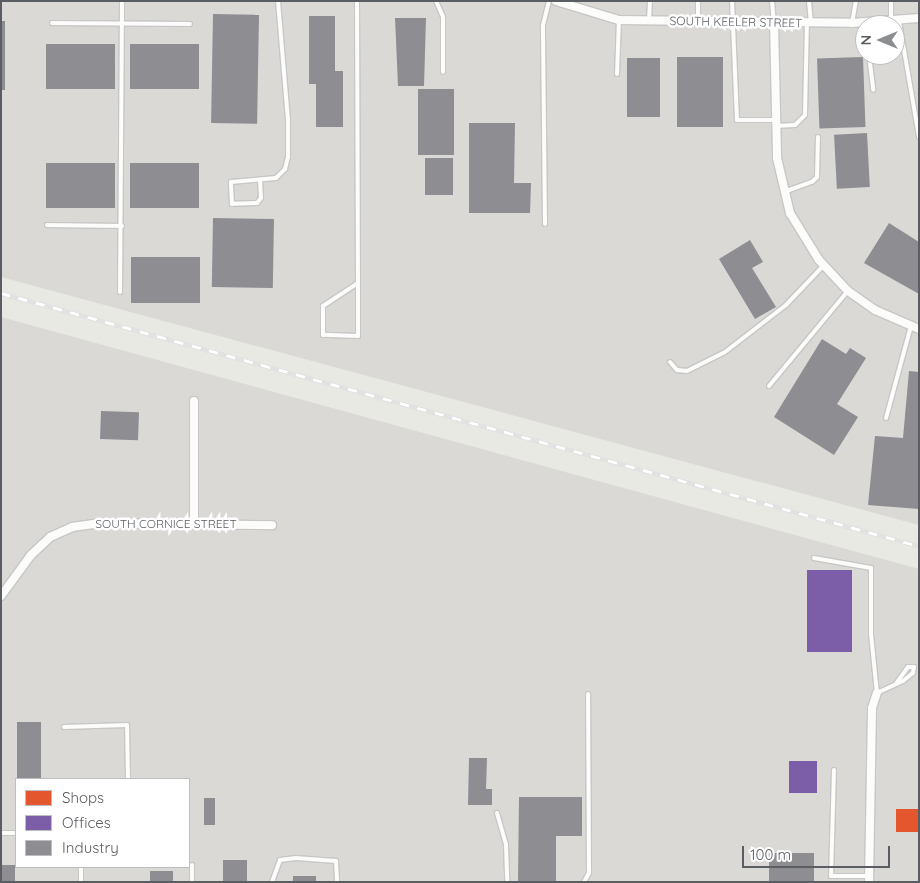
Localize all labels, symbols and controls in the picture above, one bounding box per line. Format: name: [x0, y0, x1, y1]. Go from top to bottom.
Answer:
street label: SOUTH KEELER STREET: [669, 14, 803, 30]
north arrow: [855, 15, 905, 65]
text: N: [857, 35, 875, 45]
street label: SOUTH CORNICE STREET: [95, 517, 237, 531]
legend: [15, 778, 190, 868]
text: Shops: [62, 788, 104, 807]
text: Offices: [62, 813, 111, 832]
scale bar: [745, 836, 892, 868]
text: Industry: [62, 838, 119, 857]
text: 100 m: [750, 845, 791, 864]

